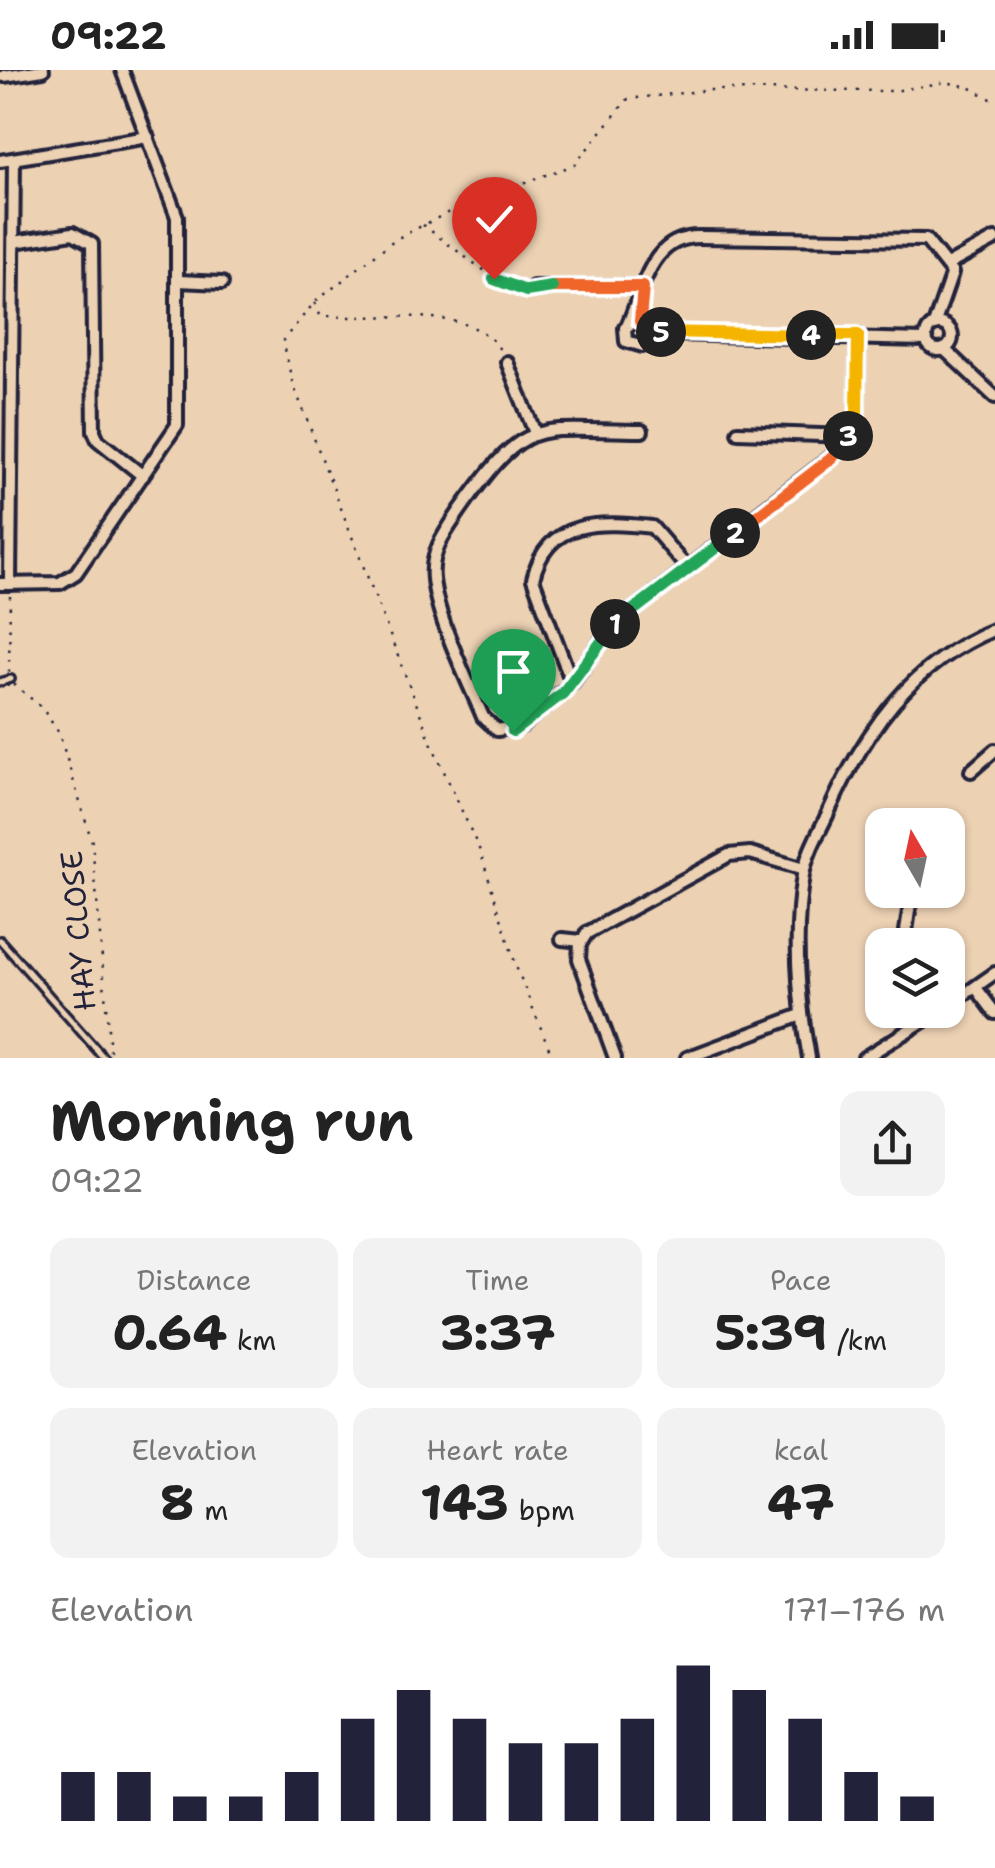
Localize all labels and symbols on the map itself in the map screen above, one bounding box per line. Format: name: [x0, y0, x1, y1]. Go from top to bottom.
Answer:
pin: [452, 177, 537, 280]
pin: 5: [636, 307, 686, 357]
pin: 4: [786, 310, 836, 360]
pin: 3: [823, 411, 873, 461]
pin: 2: [710, 508, 760, 558]
pin: 1: [590, 599, 640, 649]
pin: [471, 629, 556, 732]
north arrow: [865, 808, 965, 908]
street label: HAY CLOSE: [51, 849, 105, 1013]

